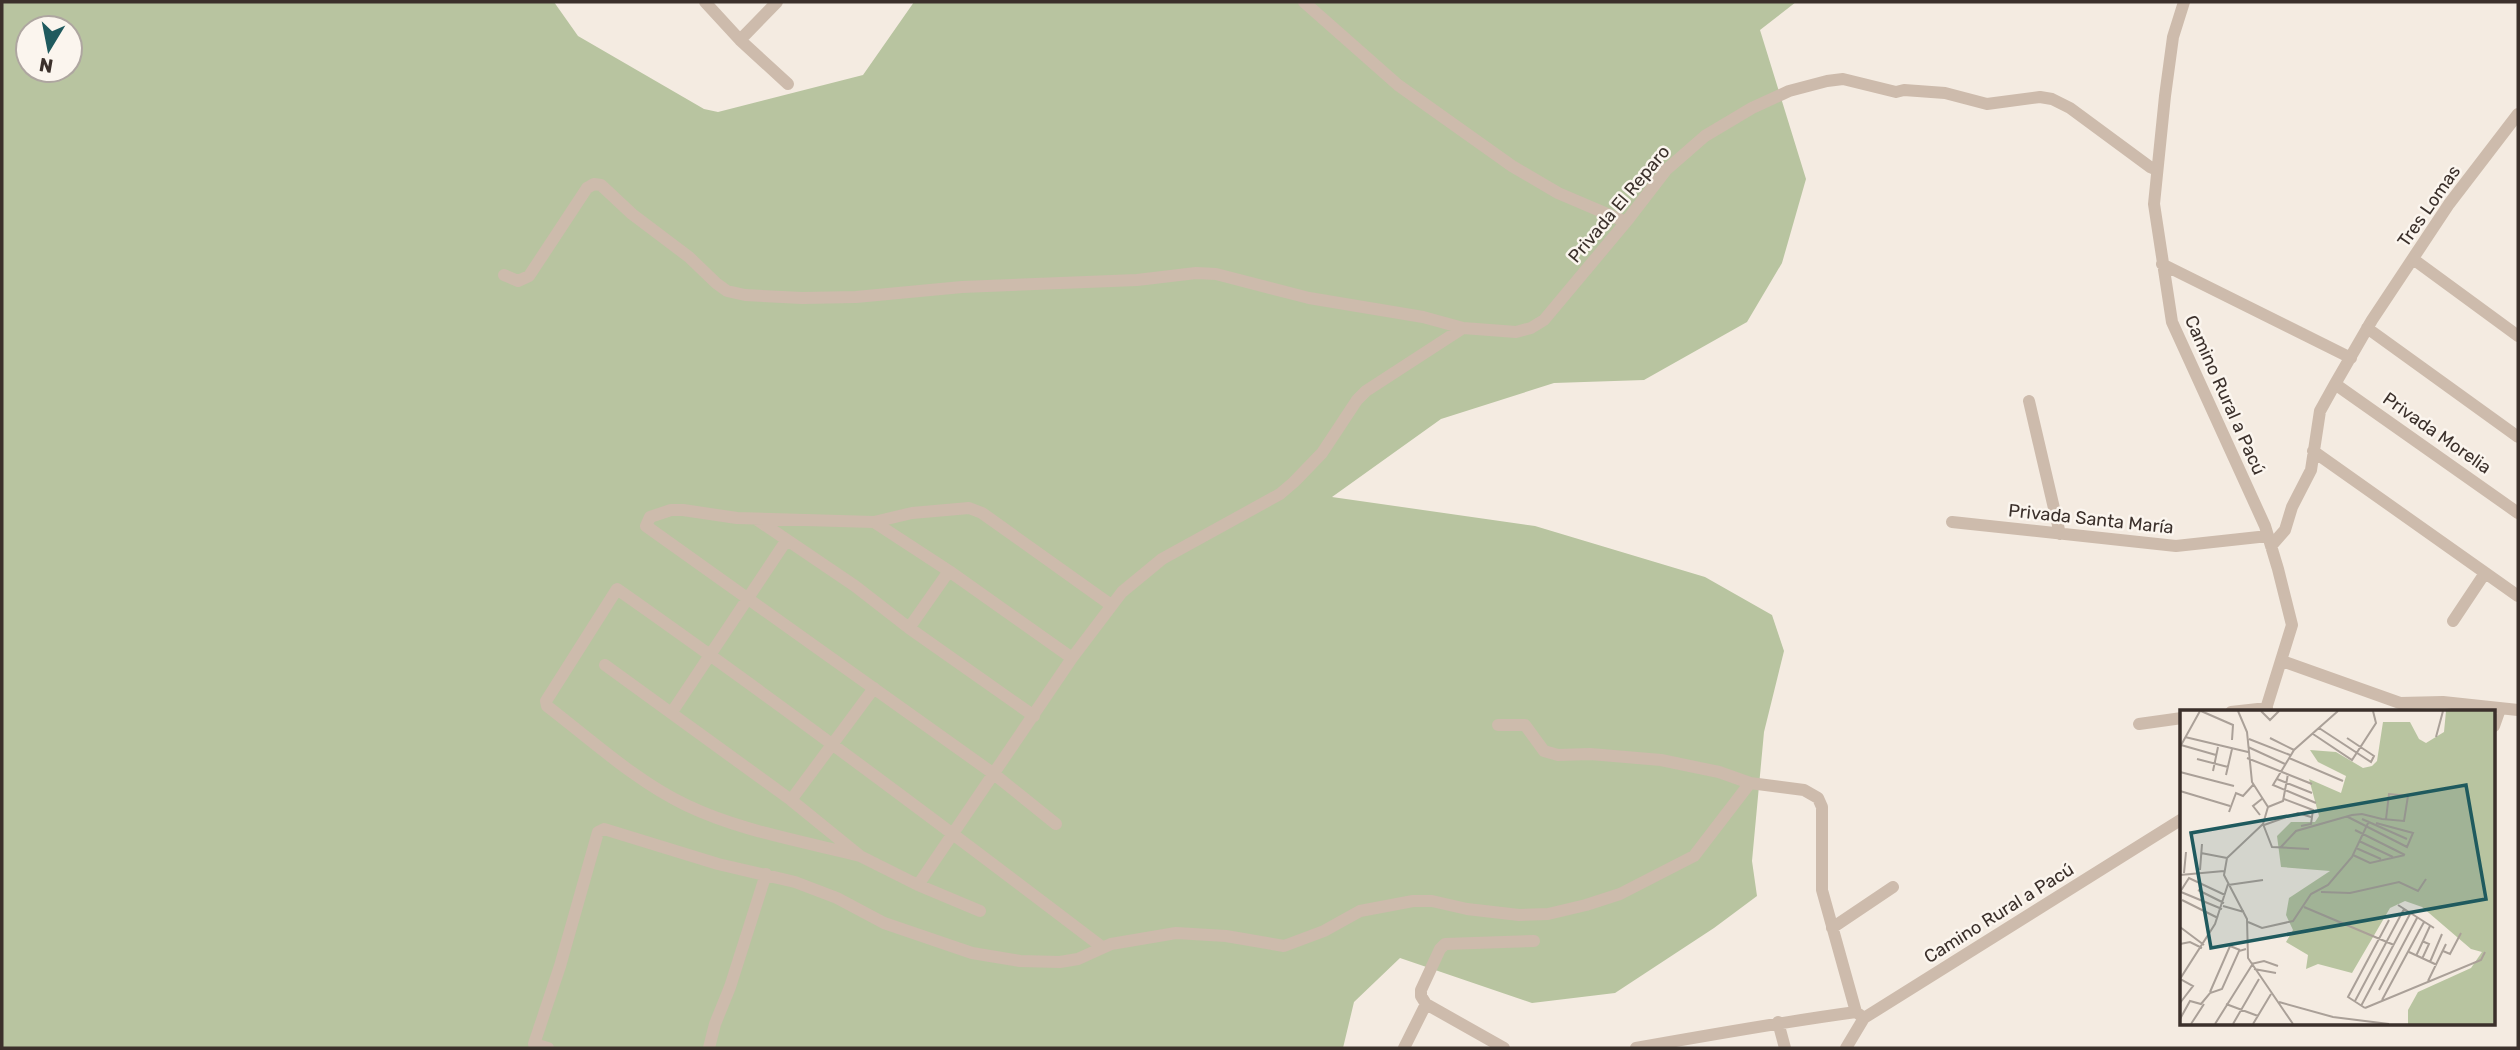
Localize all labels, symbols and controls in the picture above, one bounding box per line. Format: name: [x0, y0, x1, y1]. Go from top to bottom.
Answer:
north arrow: [14, 14, 84, 84]
text: N: [37, 53, 55, 78]
street label: Privada El Reparo: [1563, 141, 1675, 267]
street label: Tres Lomas: [2393, 161, 2465, 251]
street label: Camino Rural a Pacú: [2180, 312, 2270, 478]
street label: Privada Morelia: [2379, 387, 2495, 479]
street label: Privada Santa María: [2007, 499, 2175, 539]
inset map: [2180, 710, 2496, 1026]
street label: Camino Rural a Pacú: [1920, 858, 2078, 968]

